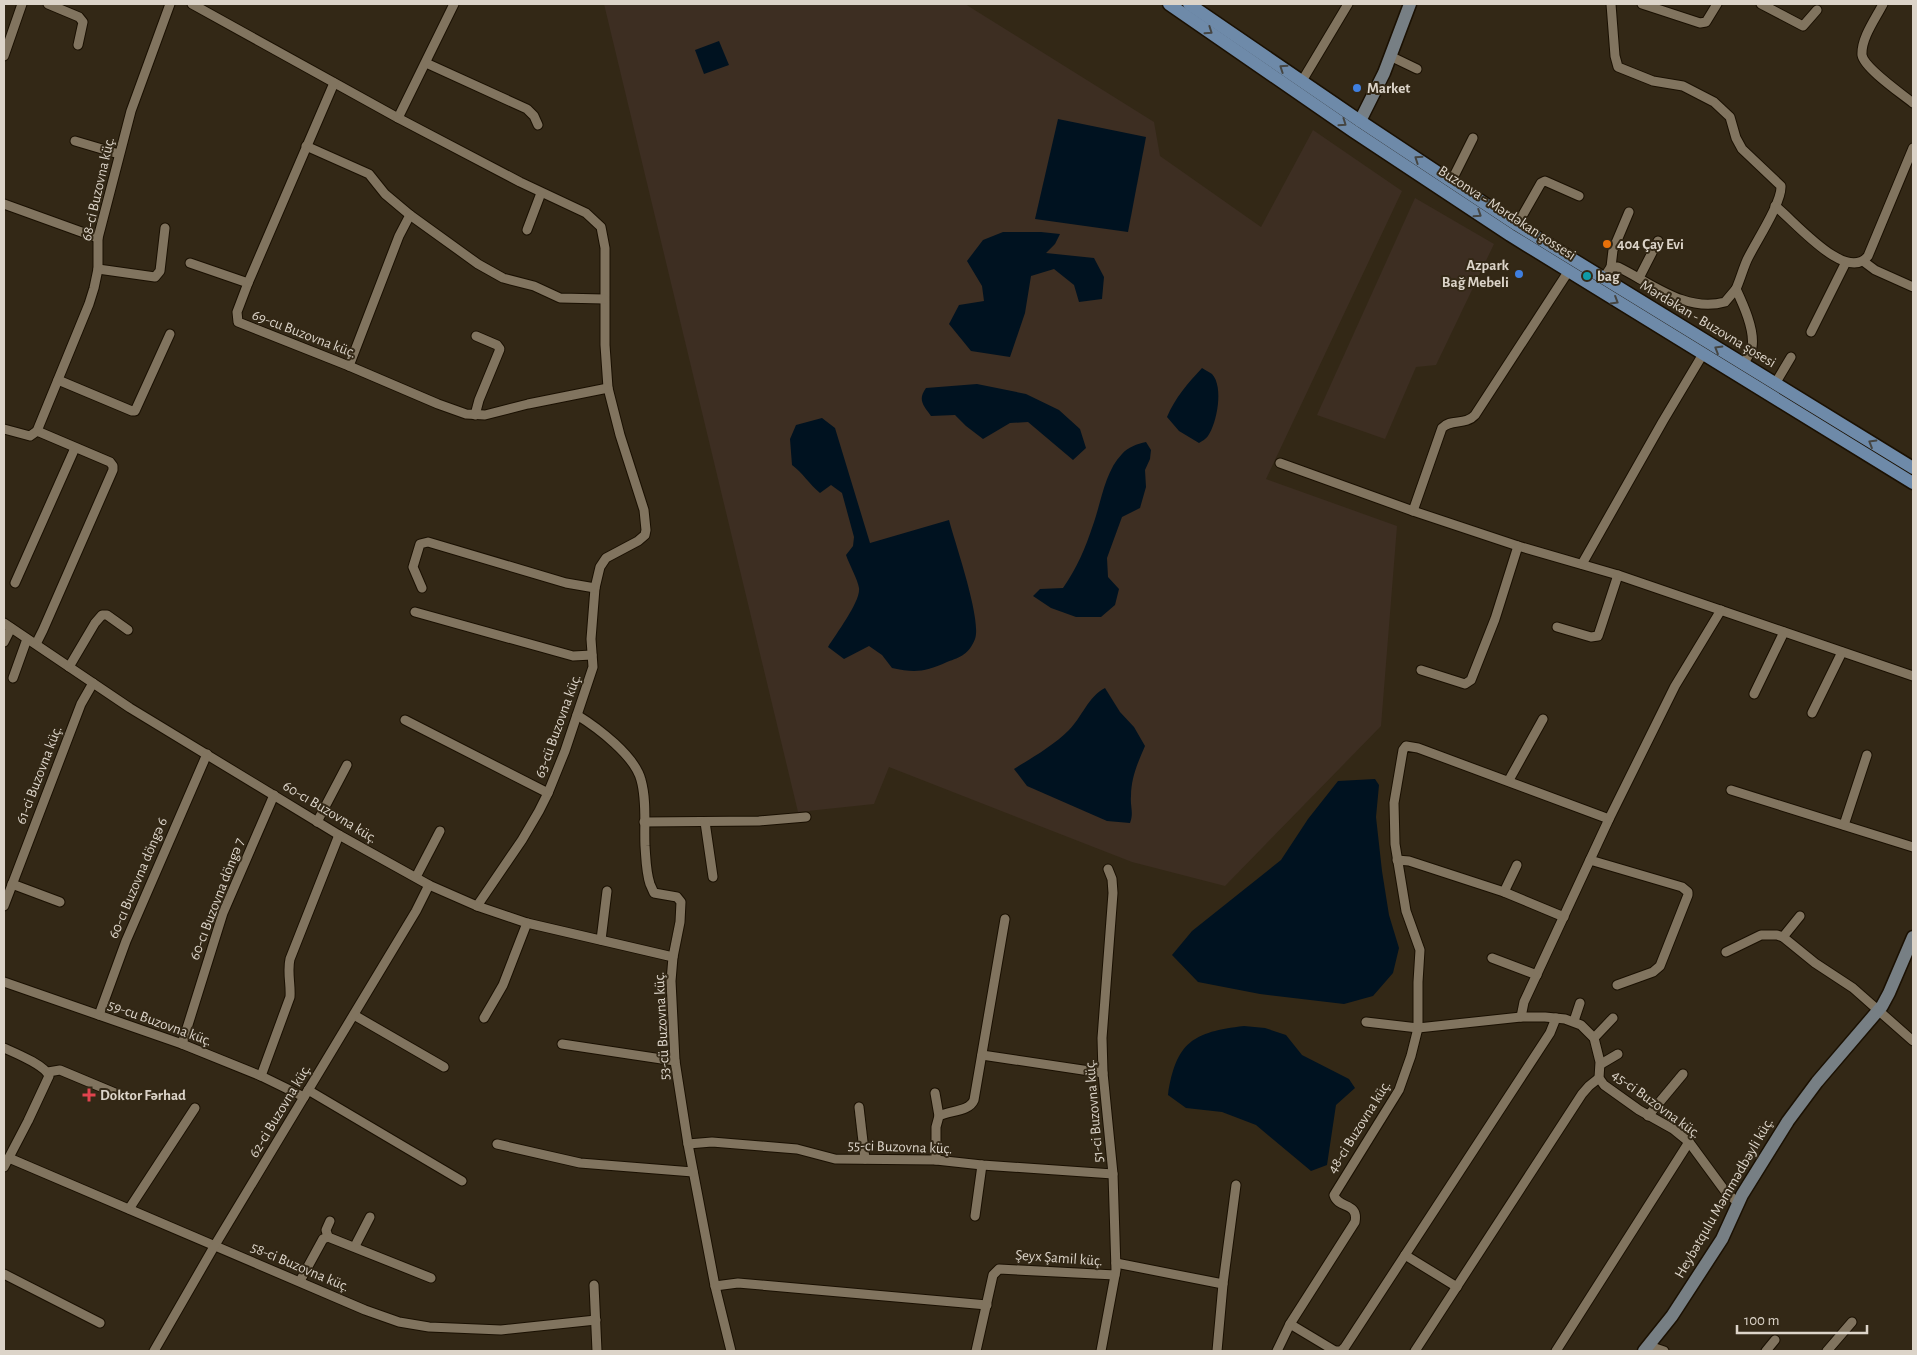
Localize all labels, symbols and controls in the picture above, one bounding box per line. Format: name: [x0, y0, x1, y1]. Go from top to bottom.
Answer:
one-way arrow: [1203, 25, 1213, 34]
one-way arrow: [1280, 65, 1289, 74]
place label: Market: [1367, 81, 1410, 96]
marker: Market: [1351, 82, 1363, 94]
one-way arrow: [1337, 117, 1346, 126]
street label: 68-ci Buzovna küç.: [79, 136, 117, 242]
one-way arrow: [1414, 156, 1423, 166]
street label: Buzonva - Mərdəkan şossesi: [1436, 163, 1578, 263]
one-way arrow: [1472, 208, 1481, 217]
place label: 404 Çay Evi: [1617, 237, 1684, 252]
marker: 404 Çay Evi: [1601, 238, 1613, 250]
place label: Azpark Bağ Mebeli: [1442, 258, 1510, 290]
marker: Azpark Bağ Mebeli: [1513, 268, 1525, 280]
place label: bag: [1597, 269, 1620, 284]
marker: bag: [1581, 270, 1593, 282]
street label: Mərdəkan - Buzovna şosesi: [1638, 278, 1778, 370]
one-way arrow: [1609, 294, 1618, 304]
street label: 69-cu Buzovna küç.: [250, 307, 358, 361]
one-way arrow: [1714, 346, 1723, 356]
one-way arrow: [1868, 439, 1877, 449]
street label: 63-cü Buzovna küç.: [532, 672, 584, 780]
street label: 61-ci Buzovna küç.: [13, 724, 65, 826]
street label: 60-cı Buzovna küç.: [280, 778, 380, 846]
street label: 60-cı Buzovna döngə 6: [106, 815, 170, 941]
street label: 60-cı Buzovna döngə 7: [187, 836, 247, 962]
street label: 53-cü Buzovna küç.: [652, 971, 672, 1081]
street label: 59-cu Buzovna küç.: [106, 997, 214, 1049]
street label: 51-ci Buzovna küç.: [1082, 1059, 1106, 1163]
street label: 62-ci Buzovna küç.: [246, 1062, 314, 1160]
street label: 45-ci Buzovna küç.: [1609, 1067, 1703, 1141]
street label: 48-ci Buzovna küç.: [1324, 1078, 1394, 1176]
marker: Doktor Fərhad: [82, 1088, 96, 1102]
place label: Doktor Fərhad: [100, 1088, 186, 1103]
street label: Heybətqulu Məmmədbəyli küç.: [1672, 1115, 1776, 1281]
street label: 55-ci Buzovna küç.: [847, 1138, 953, 1156]
street label: 58-ci Buzovna küç.: [249, 1240, 351, 1294]
street label: Şeyx Şamil küç.: [1015, 1247, 1103, 1269]
scale bar: [1737, 1302, 1867, 1334]
text: 100 m: [1744, 1313, 1779, 1328]

